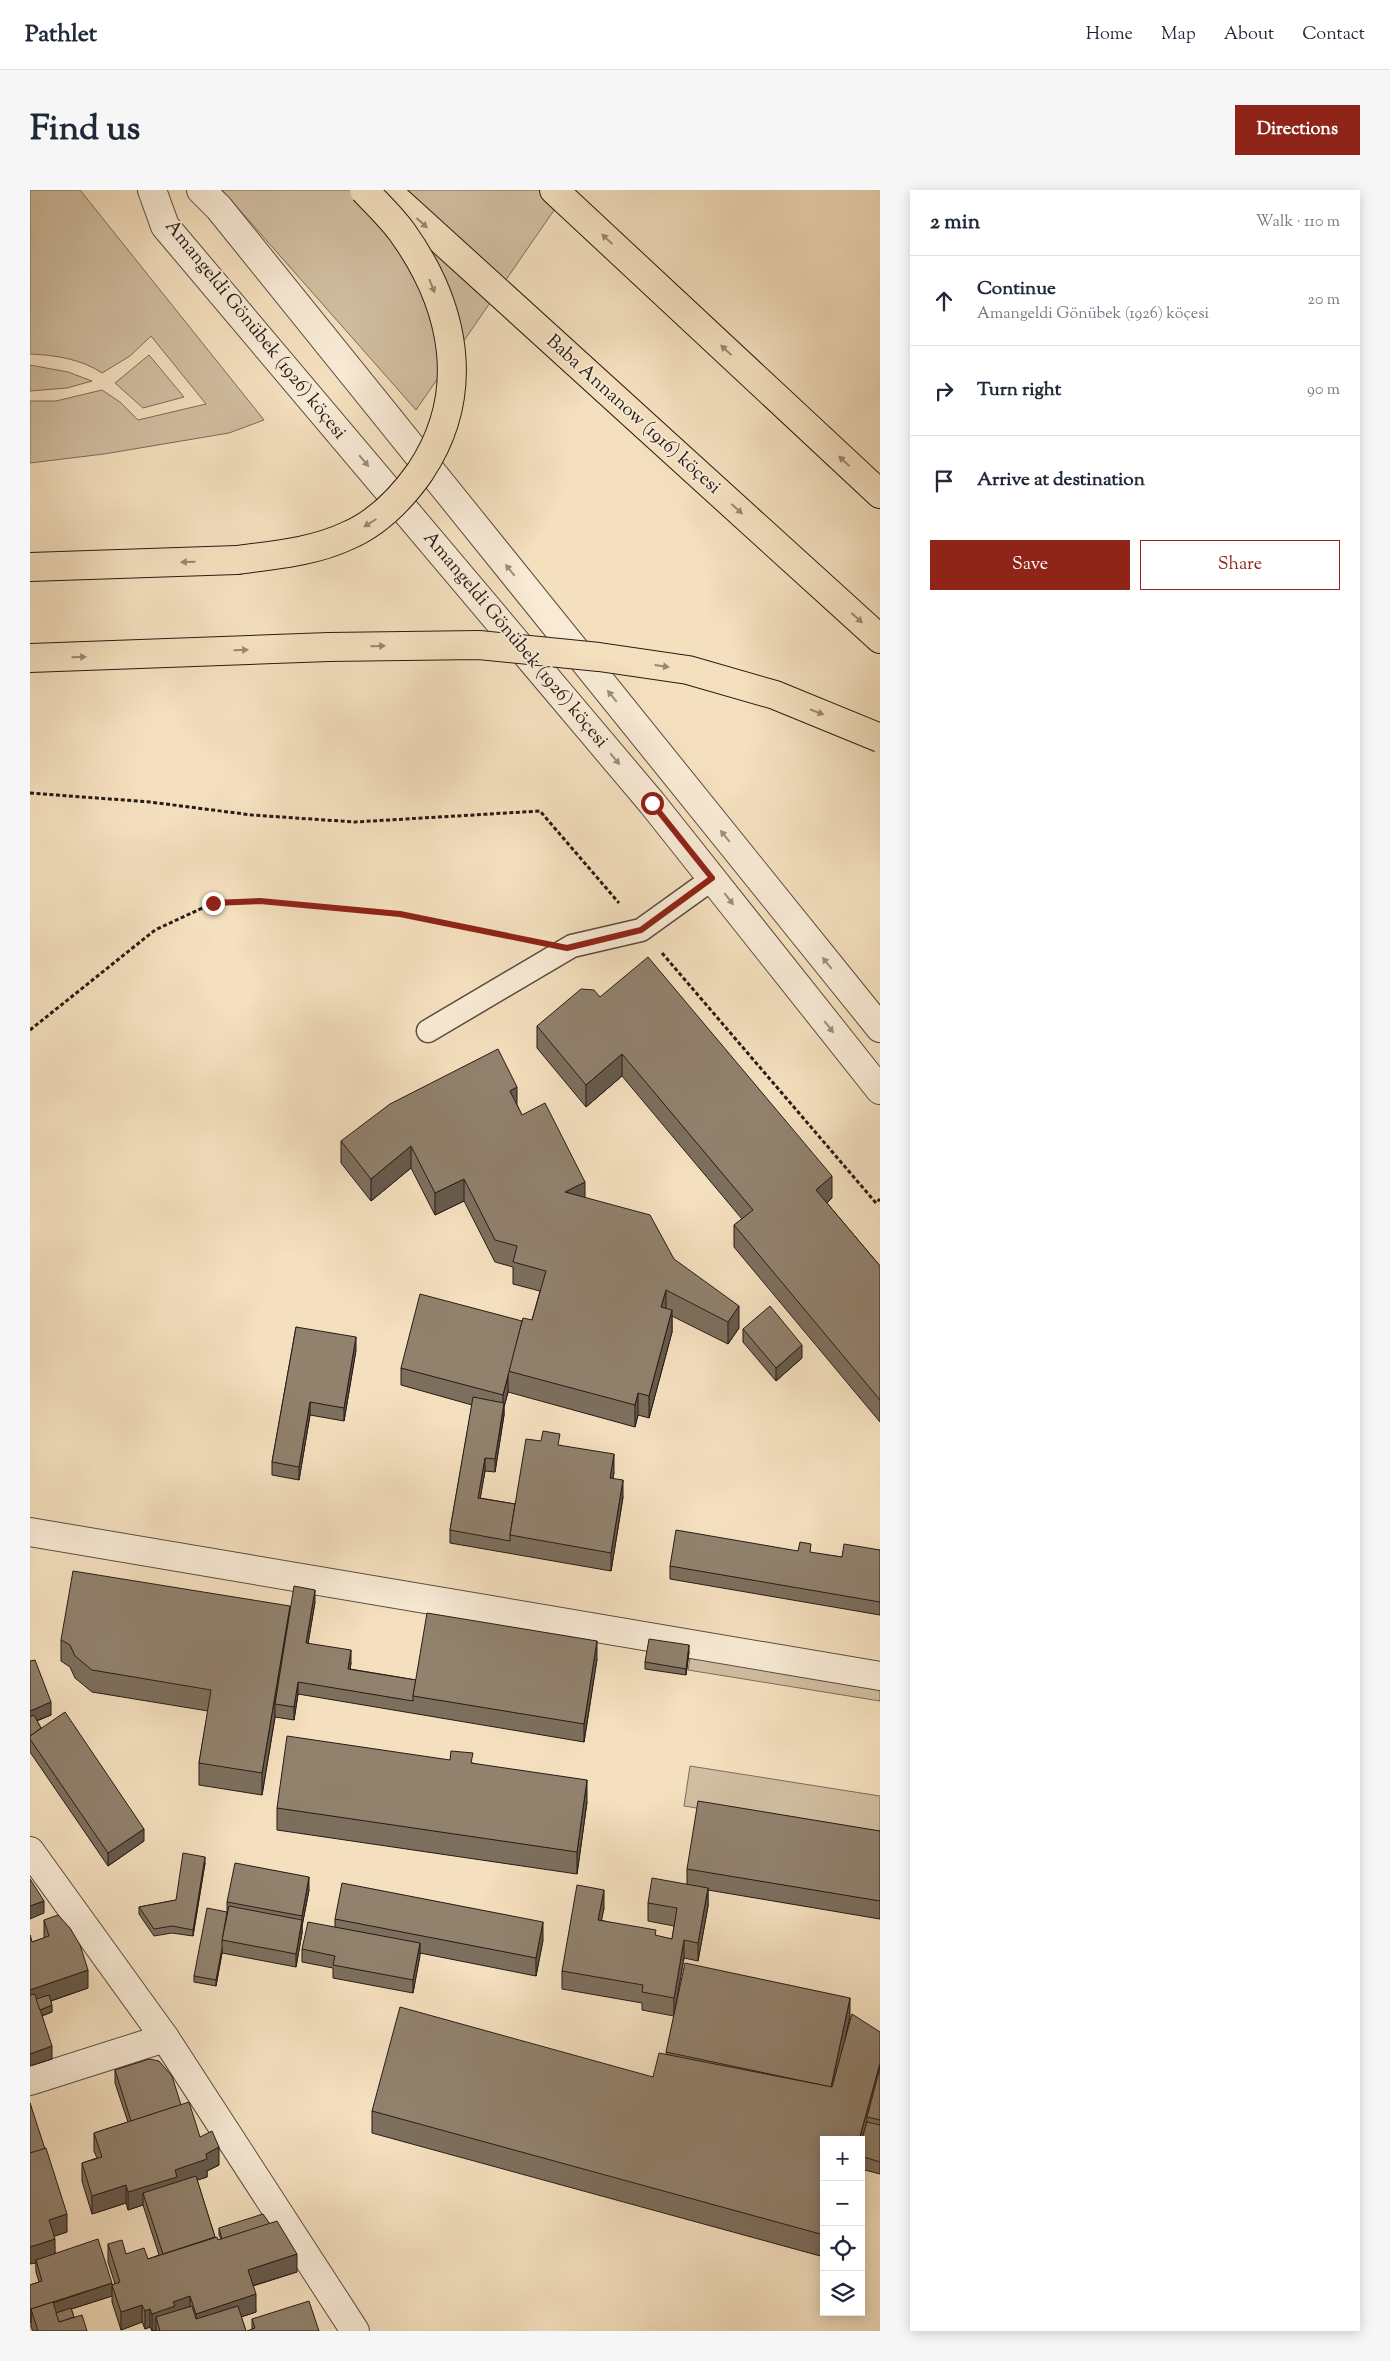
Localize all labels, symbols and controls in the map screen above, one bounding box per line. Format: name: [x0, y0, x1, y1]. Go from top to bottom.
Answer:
text: Pathlet: [25, 18, 97, 52]
text: Home: [1086, 22, 1133, 48]
text: Map: [1161, 22, 1196, 48]
text: About: [1224, 22, 1274, 48]
text: Contact: [1302, 22, 1365, 48]
text: Find us: [30, 105, 140, 156]
button: Directions: [1235, 105, 1360, 155]
text: 2 min: [930, 208, 980, 238]
text: Walk · 110 m: [1256, 211, 1340, 234]
street label: Amangeldi Gönübek (1926) köçesi: [158, 214, 352, 446]
one-way arrow: [416, 217, 428, 229]
one-way arrow: [601, 233, 613, 245]
text: Continue: [977, 276, 1056, 303]
one-way arrow: [428, 279, 436, 294]
icon: ahead: [930, 287, 958, 315]
text: 20 m: [1307, 289, 1340, 312]
text: Amangeldi Gönübek (1926) köçesi: [977, 303, 1209, 326]
street label: Baba Annanow (1916) köçesi: [540, 329, 726, 501]
one-way arrow: [720, 344, 732, 356]
icon: right: [930, 377, 958, 405]
text: Turn right: [977, 377, 1061, 404]
text: 90 m: [1307, 379, 1340, 402]
one-way arrow: [358, 455, 369, 468]
one-way arrow: [839, 455, 851, 467]
icon: arrive: [930, 467, 958, 495]
text: Arrive at destination: [977, 467, 1145, 494]
one-way arrow: [730, 503, 742, 515]
one-way arrow: [363, 518, 376, 527]
street label: Amangeldi Gönübek (1926) köçesi: [416, 526, 614, 754]
button: Save: [930, 540, 1130, 590]
button: Share: [1140, 540, 1340, 590]
one-way arrow: [180, 558, 196, 566]
one-way arrow: [505, 564, 516, 577]
one-way arrow: [850, 612, 862, 624]
one-way arrow: [370, 642, 386, 650]
one-way arrow: [233, 646, 249, 654]
one-way arrow: [71, 652, 87, 660]
one-way arrow: [654, 662, 670, 670]
one-way arrow: [607, 690, 618, 703]
one-way arrow: [810, 708, 824, 716]
one-way arrow: [610, 753, 621, 766]
route start: [641, 792, 664, 815]
one-way arrow: [720, 830, 731, 843]
route end: [202, 892, 225, 915]
one-way arrow: [723, 892, 734, 905]
one-way arrow: [822, 957, 833, 970]
one-way arrow: [824, 1020, 835, 1033]
map controls: [820, 2136, 865, 2316]
button: +: [820, 2136, 865, 2181]
button: −: [820, 2181, 865, 2226]
button: locate: [820, 2226, 865, 2271]
button: layers: [820, 2271, 865, 2316]

